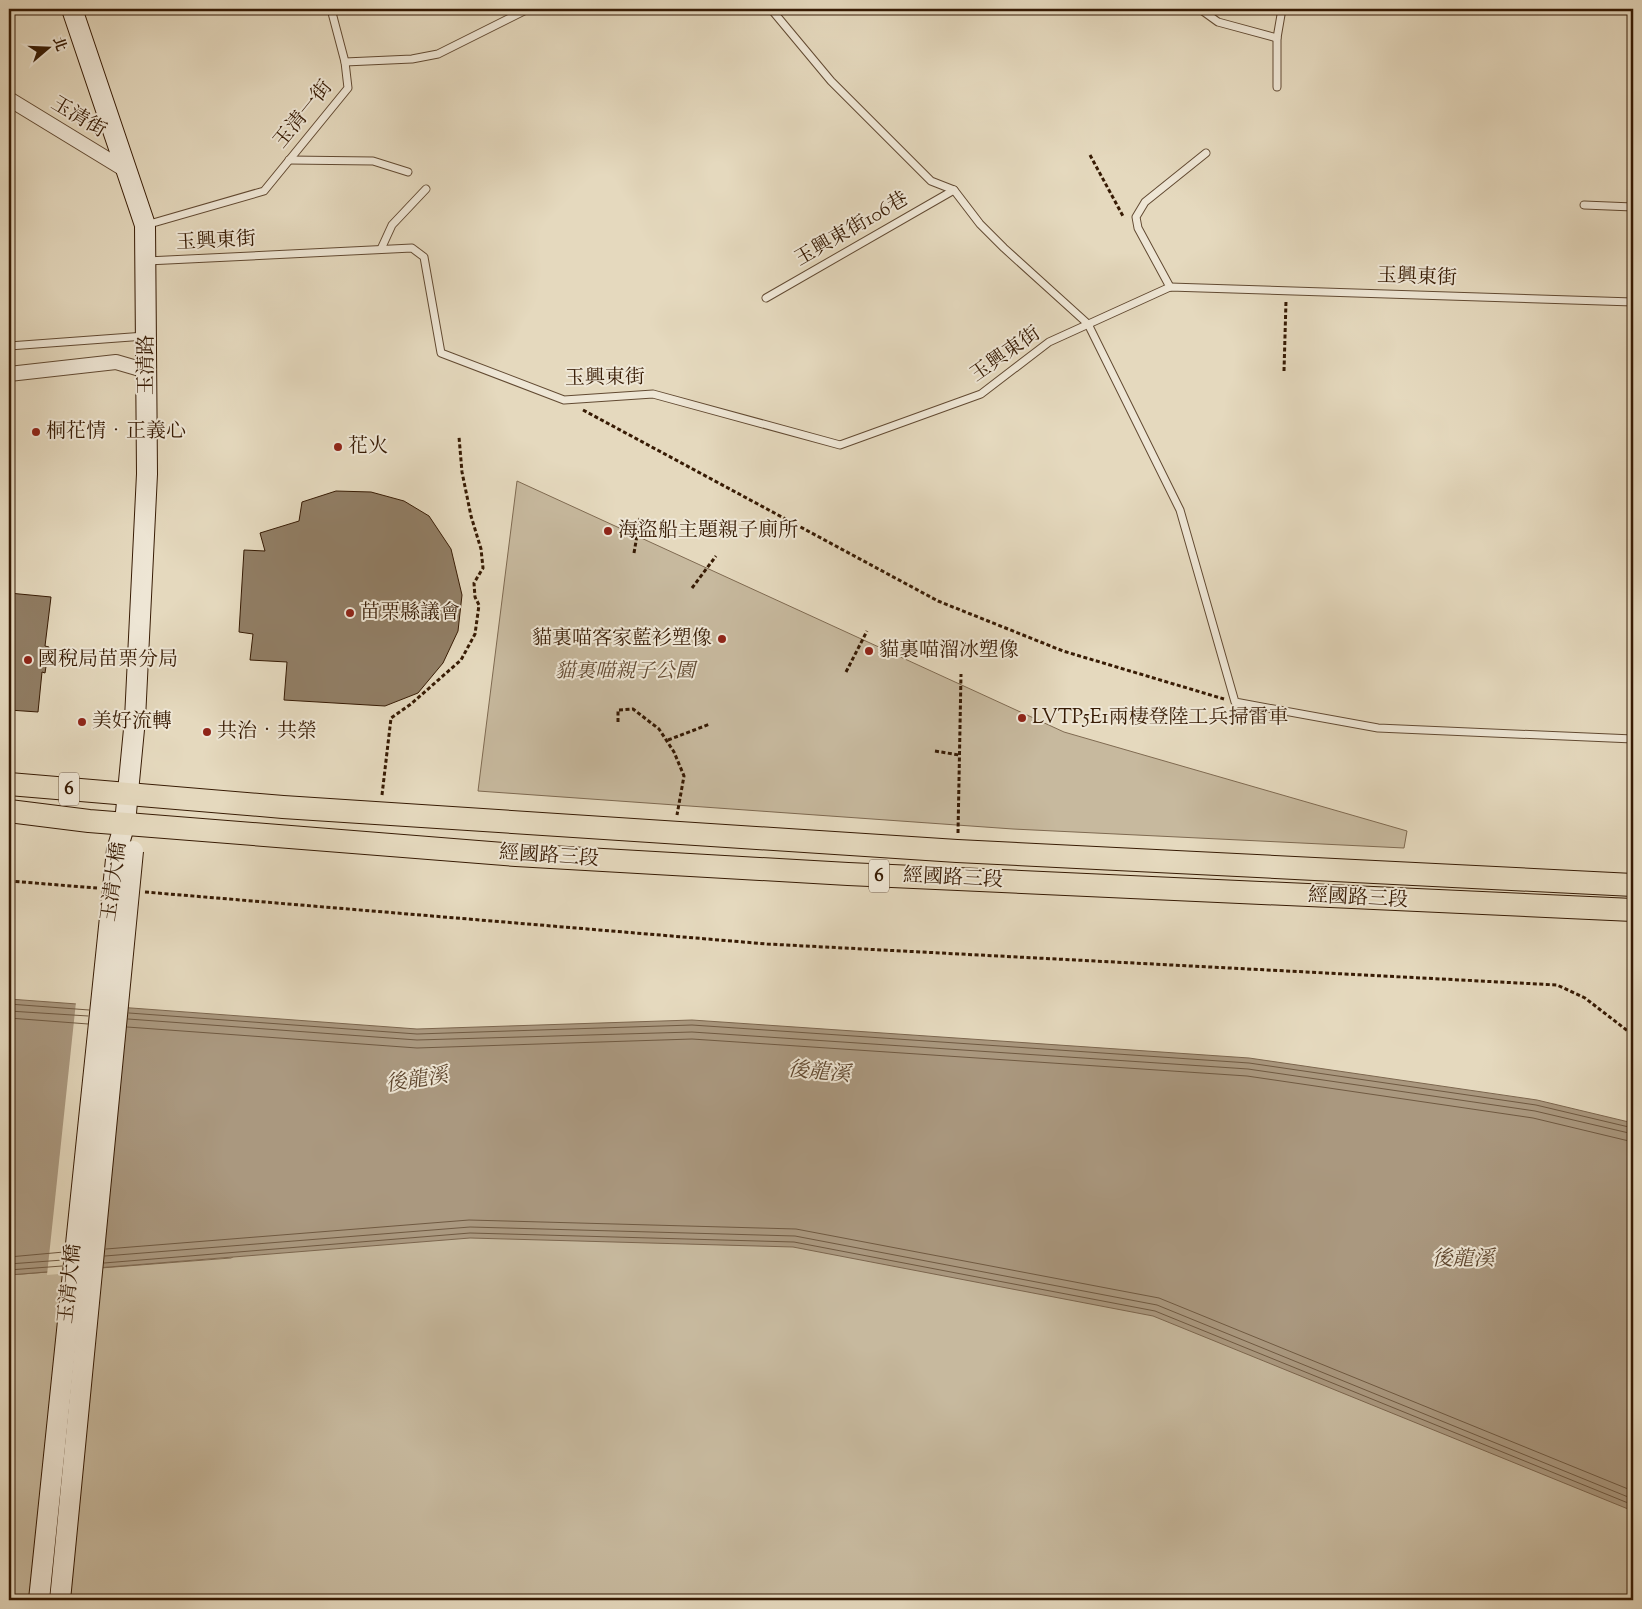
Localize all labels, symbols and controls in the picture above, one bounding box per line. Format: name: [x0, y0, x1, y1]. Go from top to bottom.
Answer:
north arrow: [22, 22, 72, 72]
text: 北: [47, 35, 70, 54]
street label: 玉清一街: [268, 75, 340, 155]
street label: 玉清街: [45, 90, 111, 146]
street label: 玉興東街106巷: [790, 186, 914, 274]
street label: 玉興東街: [175, 225, 257, 259]
street label: 玉興東街: [1377, 262, 1457, 294]
street label: 玉興東街: [965, 320, 1047, 390]
street label: 玉清路: [133, 335, 162, 395]
street label: 玉興東街: [565, 364, 645, 394]
place label: 桐花情．正義心: [46, 418, 186, 447]
marker: 桐花情．正義心: [30, 426, 42, 438]
place label: 花火: [348, 433, 388, 462]
marker: 花火: [332, 441, 344, 453]
place label: 海盜船主題親子廁所: [618, 517, 798, 546]
marker: 海盜船主題親子廁所: [602, 525, 614, 537]
place label: 苗栗縣議會: [360, 599, 460, 628]
marker: 苗栗縣議會: [344, 607, 356, 619]
place label: 貓裏喵客家藍衫塑像: [532, 625, 712, 654]
marker: 貓裏喵客家藍衫塑像: [716, 633, 728, 645]
place label: 貓裏喵溜冰塑像: [879, 637, 1019, 666]
marker: 貓裏喵溜冰塑像: [863, 645, 875, 657]
place label: 國稅局苗栗分局: [38, 646, 178, 675]
marker: 國稅局苗栗分局: [22, 654, 34, 666]
park label: 貓裏喵親子公園: [555, 658, 698, 687]
place label: LVTP5E1兩棲登陸工兵掃雷車: [1032, 704, 1289, 733]
place label: 美好流轉: [92, 708, 172, 737]
marker: LVTP5E1兩棲登陸工兵掃雷車: [1016, 712, 1028, 724]
marker: 美好流轉: [76, 716, 88, 728]
place label: 共治‧共榮: [217, 718, 317, 747]
marker: 共治‧共榮: [201, 726, 213, 738]
road number: 6: [59, 772, 79, 806]
street label: 經國路三段: [498, 839, 600, 875]
street label: 玉清大橋: [95, 840, 135, 924]
road number: 6: [869, 859, 889, 892]
street label: 經國路三段: [902, 862, 1004, 896]
street label: 經國路三段: [1307, 882, 1409, 916]
water label: 後龍溪: [786, 1055, 854, 1091]
water label: 後龍溪: [384, 1061, 452, 1101]
street label: 玉清大橋: [52, 1243, 90, 1325]
water label: 後龍溪: [1432, 1245, 1496, 1275]

